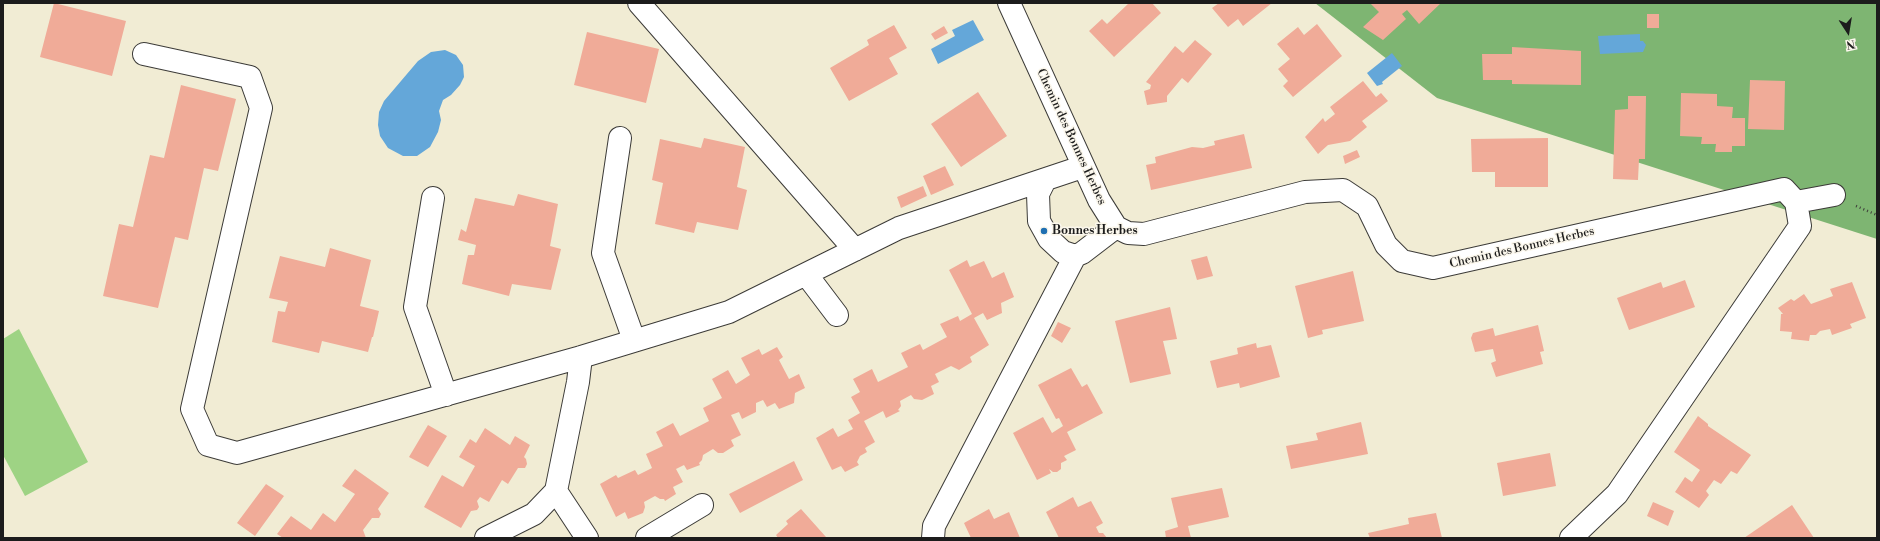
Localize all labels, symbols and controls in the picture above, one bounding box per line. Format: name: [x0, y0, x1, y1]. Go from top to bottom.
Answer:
north arrow: [1828, 12, 1868, 52]
text: N: [1845, 36, 1856, 51]
street label: Chemin des Bonnes Herbes: [1033, 67, 1109, 207]
place label: Bonnes Herbes: [1052, 224, 1138, 238]
street label: Chemin des Bonnes Herbes: [1448, 224, 1596, 272]
marker: Bonnes Herbes: [1039, 226, 1049, 236]

